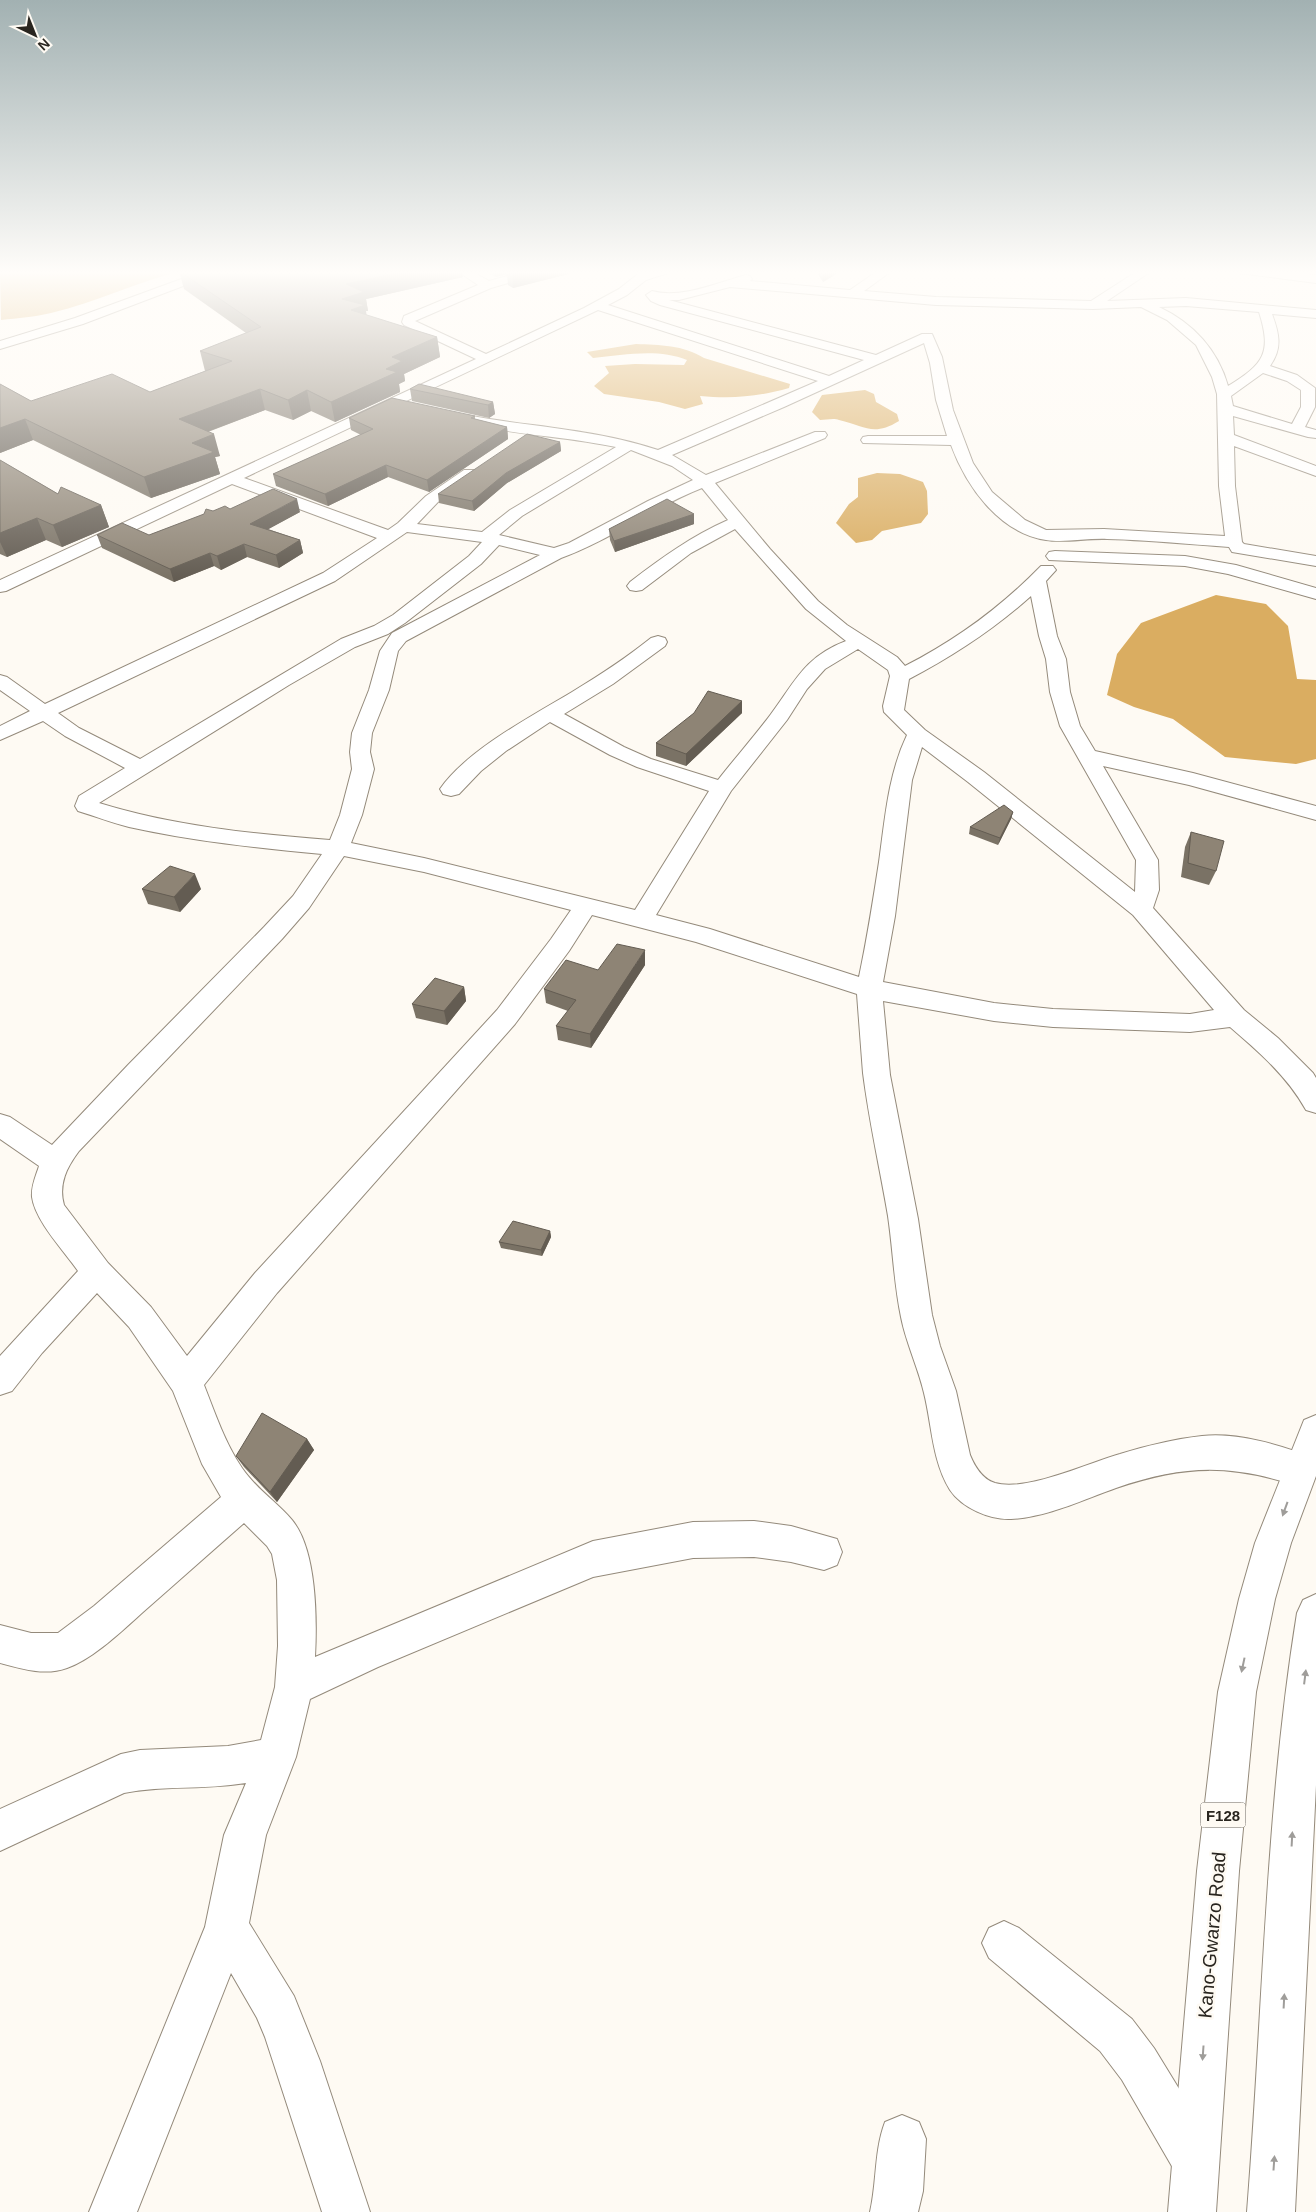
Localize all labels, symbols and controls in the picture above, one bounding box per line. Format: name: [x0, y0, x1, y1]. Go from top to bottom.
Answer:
north arrow: [10, 10, 60, 60]
text: N: [35, 35, 53, 54]
one-way arrow: [1281, 1501, 1288, 1516]
one-way arrow: [1238, 1658, 1246, 1674]
one-way arrow: [1302, 1669, 1310, 1685]
road number: F128: [1200, 1802, 1246, 1828]
one-way arrow: [1289, 1831, 1297, 1847]
street label: Kano-Gwarzo Road: [1194, 1851, 1230, 2019]
one-way arrow: [1280, 1993, 1288, 2009]
one-way arrow: [1198, 2045, 1206, 2061]
one-way arrow: [1271, 2155, 1279, 2171]

